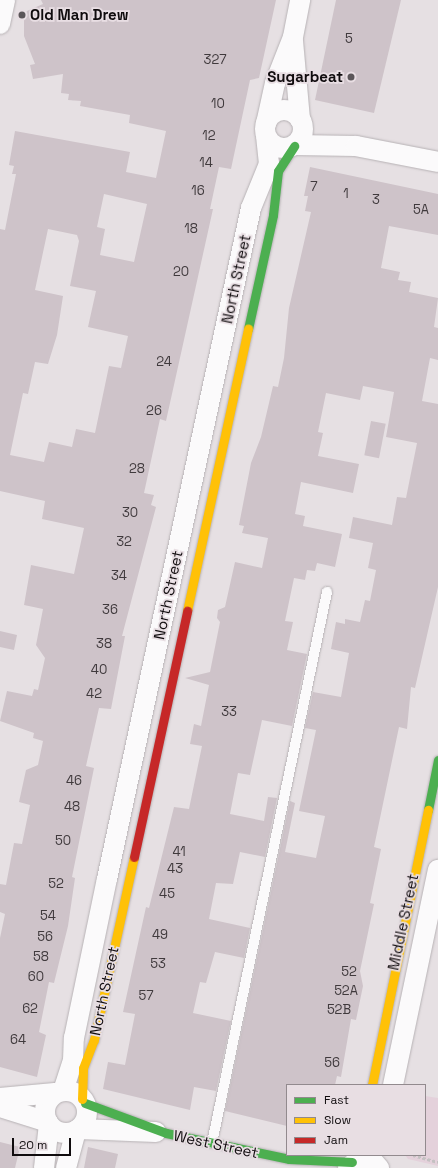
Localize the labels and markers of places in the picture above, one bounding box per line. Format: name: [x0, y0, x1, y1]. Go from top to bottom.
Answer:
place label: Old Man Drew: [30, 6, 129, 24]
marker: Old Man Drew: [17, 10, 27, 20]
place label: Sugarbeat: [267, 68, 343, 86]
marker: Sugarbeat: [346, 72, 356, 82]

